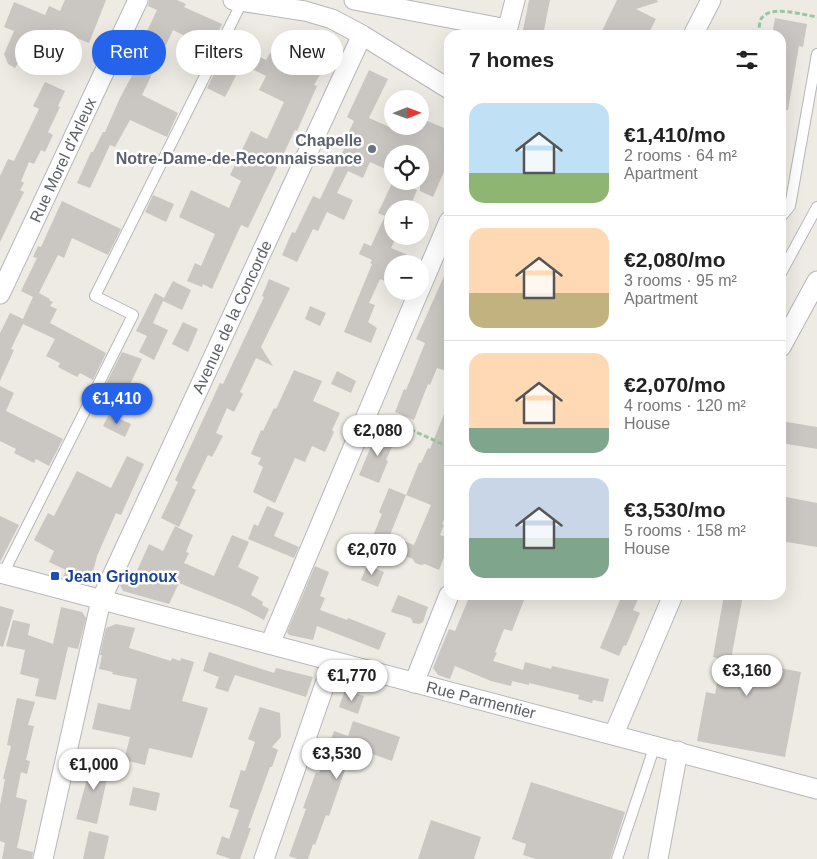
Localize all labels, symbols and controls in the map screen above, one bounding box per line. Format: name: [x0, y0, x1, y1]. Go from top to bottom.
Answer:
chip: Buy: [15, 30, 82, 75]
chip: Rent: [92, 30, 166, 75]
chip: Filters: [176, 30, 261, 75]
chip: New: [271, 30, 343, 75]
icon: filters: [733, 46, 761, 74]
text: 7 homes: [469, 48, 554, 71]
north arrow: [384, 90, 429, 135]
map controls: [384, 90, 429, 300]
street label: Rue Morel d'Arleux: [27, 95, 99, 225]
icon: home: [509, 123, 569, 183]
text: €1,410/mo: [624, 123, 726, 146]
place label: Chapelle Notre-Dame-de-Reconnaissance: [116, 132, 362, 167]
marker: Chapelle Notre-Dame-de-Reconnaissance: [366, 143, 378, 155]
button: locate: [384, 145, 429, 190]
text: 2 rooms · 64 m²: [624, 147, 737, 164]
text: Apartment: [624, 165, 698, 182]
button: +: [384, 200, 429, 245]
street label: Avenue de la Concorde: [189, 238, 275, 396]
icon: home: [509, 248, 569, 308]
text: €2,080/mo: [624, 248, 726, 271]
button: −: [384, 255, 429, 300]
text: 3 rooms · 95 m²: [624, 272, 737, 289]
text: Apartment: [624, 290, 698, 307]
icon: home: [509, 373, 569, 433]
text: €2,070/mo: [624, 373, 726, 396]
pin: €1,410: [76, 382, 158, 425]
text: €1,410: [93, 390, 141, 407]
text: 4 rooms · 120 m²: [624, 397, 746, 414]
pin: €2,080: [337, 414, 419, 457]
text: House: [624, 415, 670, 432]
text: €2,080: [354, 422, 402, 439]
icon: home: [509, 498, 569, 558]
text: €3,530/mo: [624, 498, 726, 521]
text: 5 rooms · 158 m²: [624, 522, 746, 539]
pin: €2,070: [331, 534, 413, 576]
text: House: [624, 540, 670, 557]
text: €2,070: [348, 541, 396, 558]
place label: Jean Grignoux: [65, 568, 177, 585]
marker: Jean Grignoux: [49, 570, 61, 582]
pin: €3,160: [706, 654, 788, 697]
pin: €1,770: [311, 660, 393, 702]
text: €3,160: [723, 662, 771, 679]
text: €1,770: [328, 667, 376, 684]
street label: Rue Parmentier: [425, 678, 538, 722]
pin: €3,530: [296, 738, 378, 780]
text: €3,530: [313, 745, 361, 762]
pin: €1,000: [53, 748, 135, 791]
text: €1,000: [70, 756, 118, 773]

